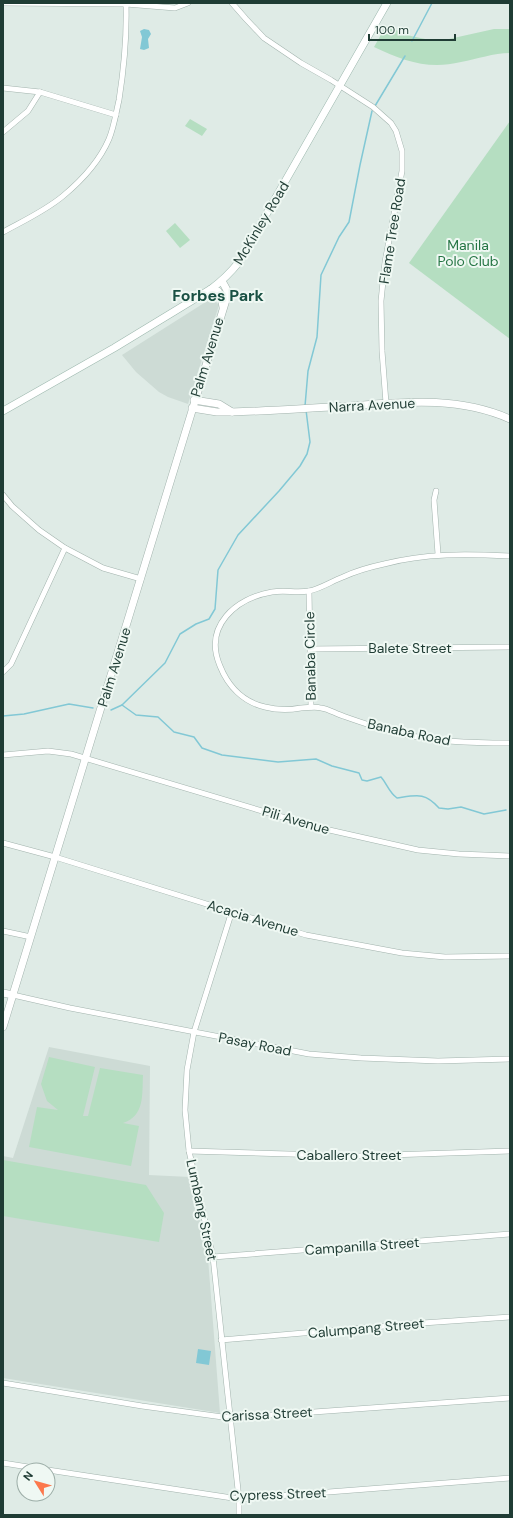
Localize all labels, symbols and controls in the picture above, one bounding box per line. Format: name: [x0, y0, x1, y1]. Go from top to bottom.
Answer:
scale bar: [369, 16, 455, 42]
text: 100 m: [375, 22, 409, 38]
street label: Flame Tree Road: [375, 177, 409, 285]
street label: McKinley Road: [229, 178, 293, 268]
park label: Manila Polo Club: [437, 236, 499, 270]
district label: Forbes Park: [172, 285, 265, 306]
street label: Palm Avenue: [186, 315, 228, 399]
street label: Narra Avenue: [328, 394, 416, 416]
street label: Banaba Circle: [300, 611, 320, 701]
street label: Palm Avenue: [93, 625, 135, 709]
street label: Balete Street: [368, 639, 452, 657]
street label: Banaba Road: [366, 714, 452, 750]
street label: Pili Avenue: [260, 802, 332, 838]
street label: Acacia Avenue: [205, 896, 301, 940]
street label: Pasay Road: [217, 1028, 293, 1060]
street label: Caballero Street: [297, 1146, 401, 1164]
street label: Lumbang Street: [182, 1158, 222, 1262]
street label: Campanilla Street: [304, 1233, 420, 1259]
street label: Calumpang Street: [307, 1314, 425, 1342]
street label: Carissa Street: [221, 1403, 313, 1425]
north arrow: [16, 1462, 56, 1502]
text: N: [20, 1469, 36, 1483]
street label: Cypress Street: [229, 1483, 327, 1505]

